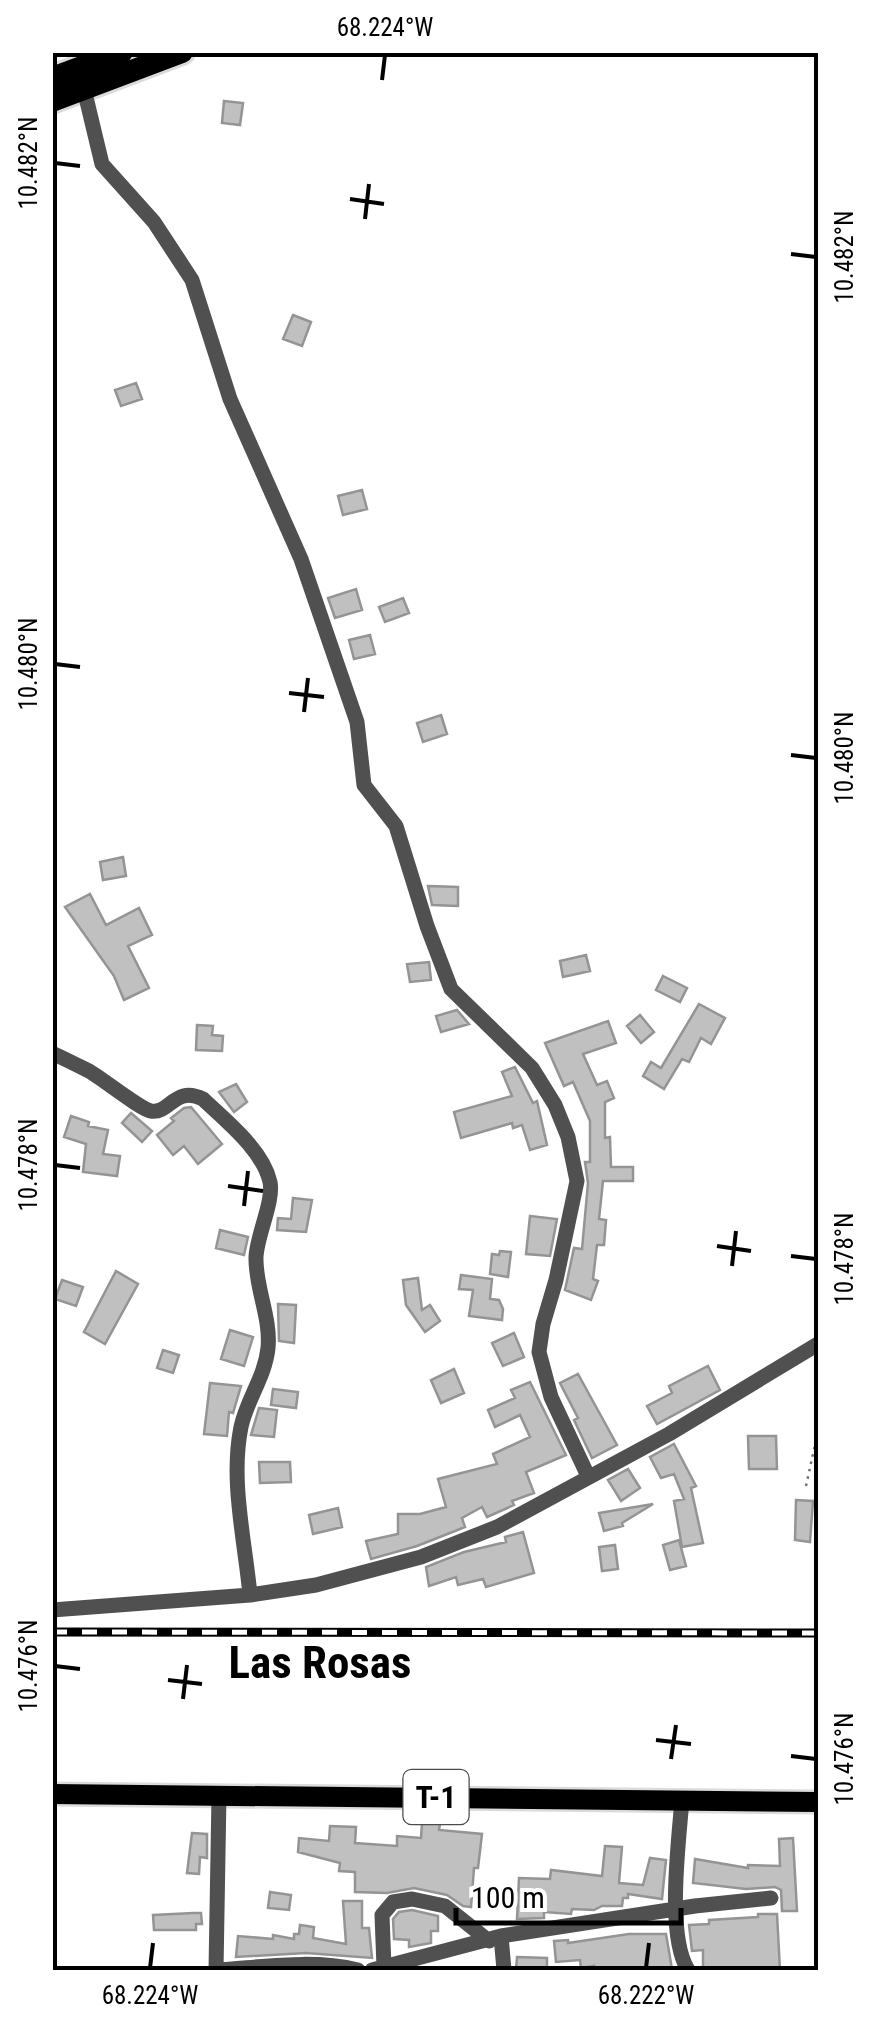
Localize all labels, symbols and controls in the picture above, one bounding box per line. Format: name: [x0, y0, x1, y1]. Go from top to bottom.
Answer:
text: 68.224°W: [337, 13, 433, 42]
text: 10.482°N: [14, 116, 43, 210]
text: 10.482°N: [830, 210, 859, 304]
text: 10.480°N: [14, 617, 43, 711]
text: 10.480°N: [830, 711, 859, 805]
text: 10.478°N: [14, 1118, 43, 1212]
text: 10.478°N: [830, 1212, 859, 1306]
text: 10.476°N: [14, 1619, 43, 1713]
district label: Las Rosas: [229, 1636, 411, 1689]
text: 10.476°N: [830, 1712, 859, 1806]
road number: T-1: [404, 1770, 468, 1824]
scale bar: [456, 1863, 681, 1925]
text: 100 m: [471, 1880, 545, 1915]
text: 68.224°W: [102, 1981, 198, 2010]
text: 68.222°W: [598, 1981, 694, 2010]

